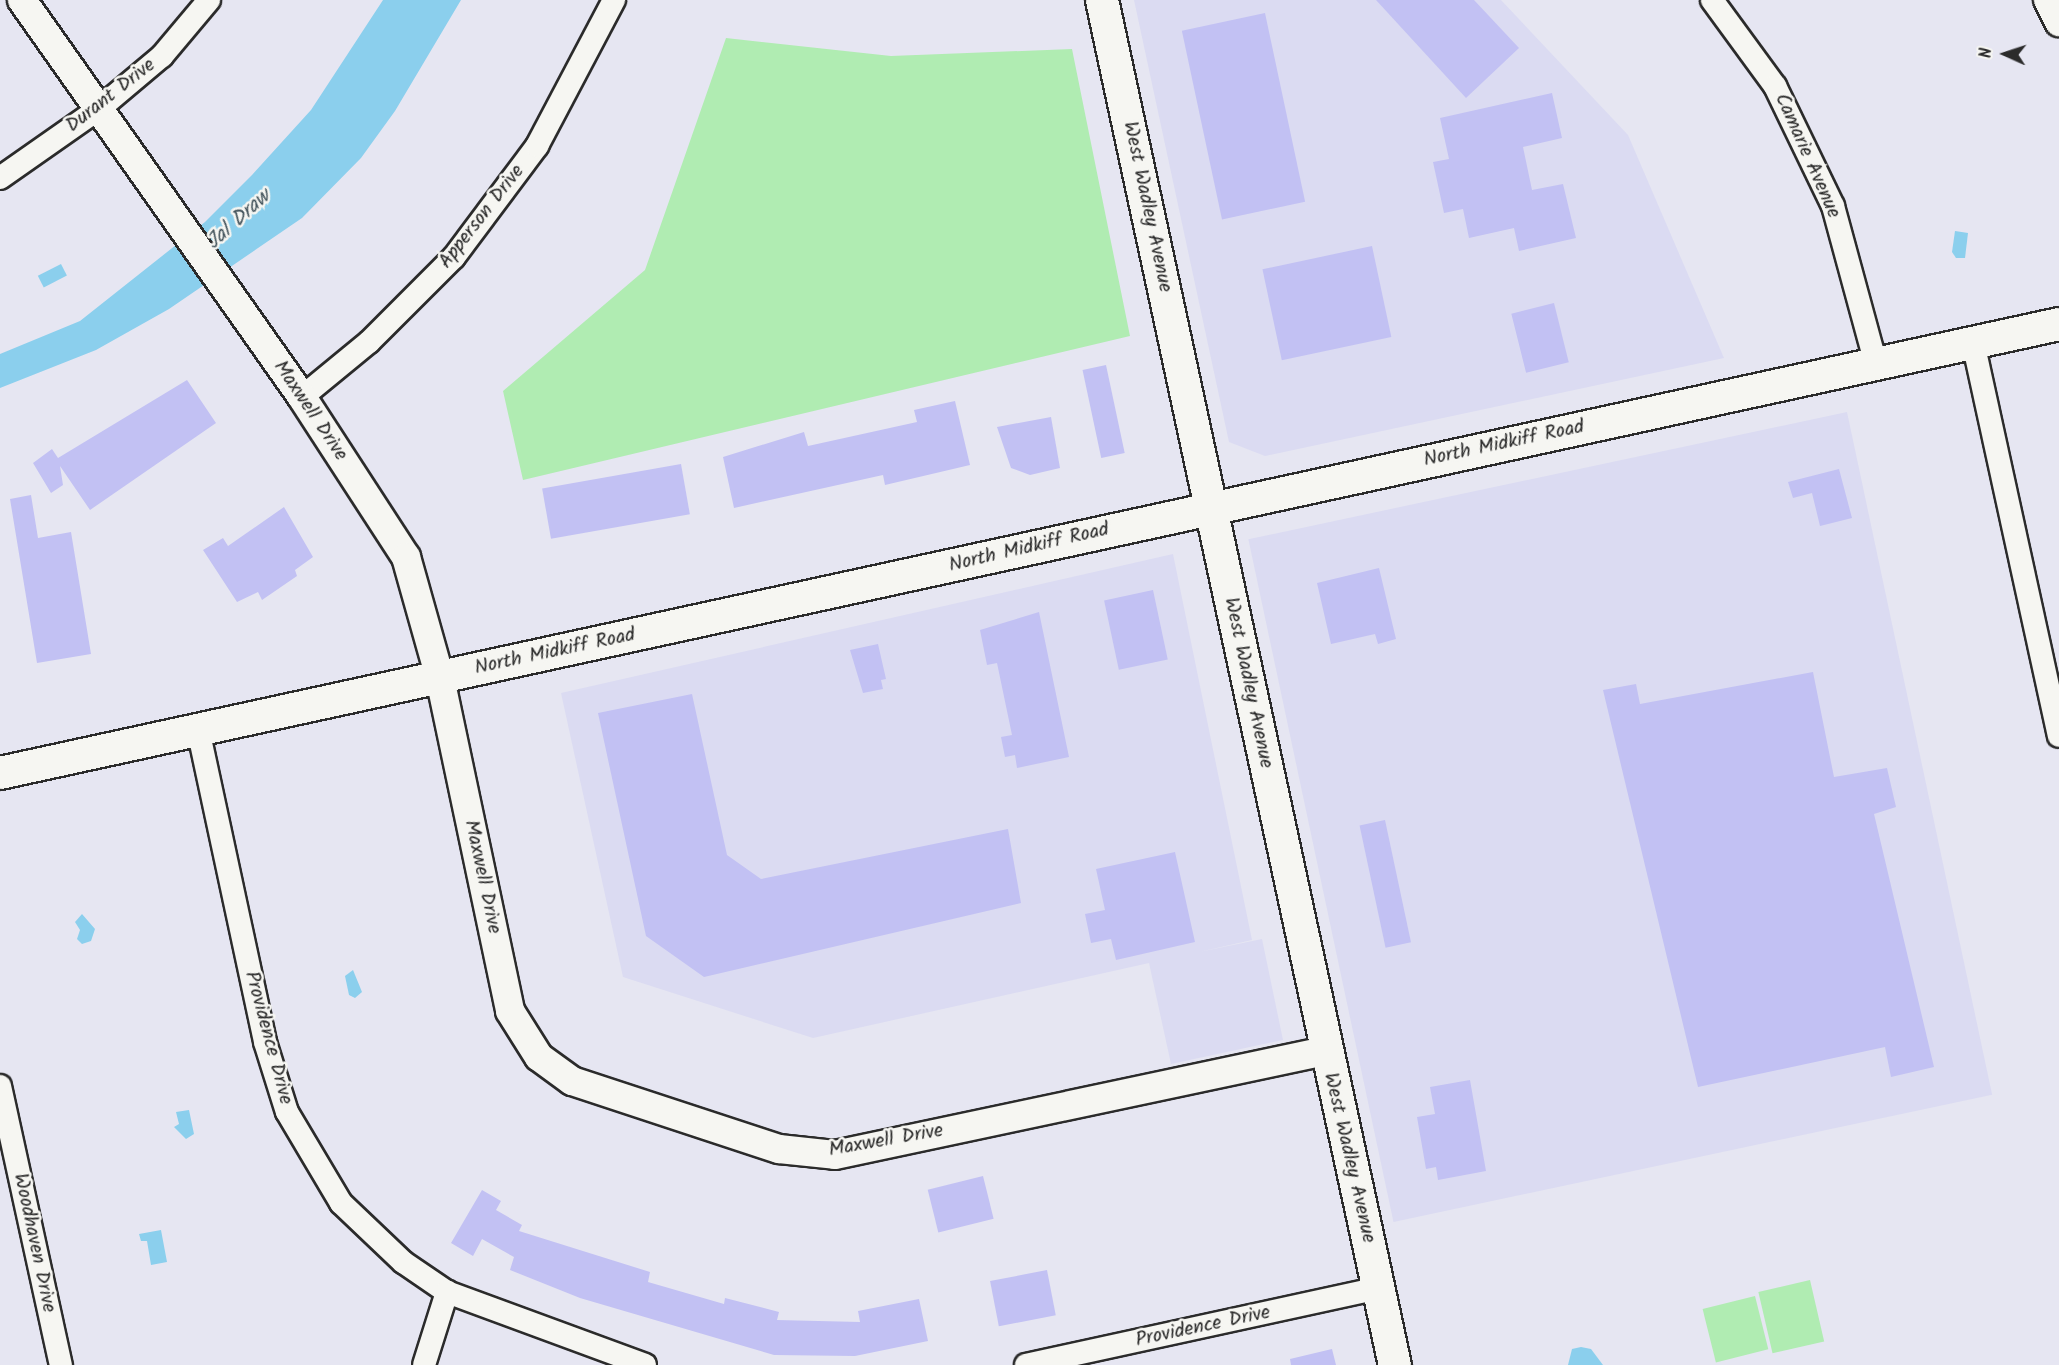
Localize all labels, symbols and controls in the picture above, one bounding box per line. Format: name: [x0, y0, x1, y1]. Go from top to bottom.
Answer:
north arrow: [1975, 24, 2035, 84]
text: N: [1974, 47, 1999, 59]
street label: Durant Drive: [62, 54, 160, 138]
street label: Camarie Avenue: [1769, 90, 1845, 222]
street label: West Wadley Avenue: [1117, 119, 1177, 295]
street label: Apperson Drive: [434, 160, 530, 274]
water label: Jal Draw: [202, 185, 276, 255]
street label: Maxwell Drive: [268, 356, 352, 466]
street label: North Midkiff Road: [1422, 415, 1586, 473]
street label: North Midkiff Road: [947, 518, 1111, 578]
street label: West Wadley Avenue: [1218, 595, 1278, 771]
street label: North Midkiff Road: [473, 623, 637, 681]
street label: Maxwell Drive: [458, 818, 506, 936]
street label: Providence Drive: [239, 969, 297, 1107]
street label: West Wadley Avenue: [1318, 1070, 1380, 1246]
street label: Maxwell Drive: [827, 1119, 945, 1163]
street label: Woodhaven Drive: [8, 1171, 60, 1315]
street label: Providence Drive: [1133, 1301, 1273, 1353]

